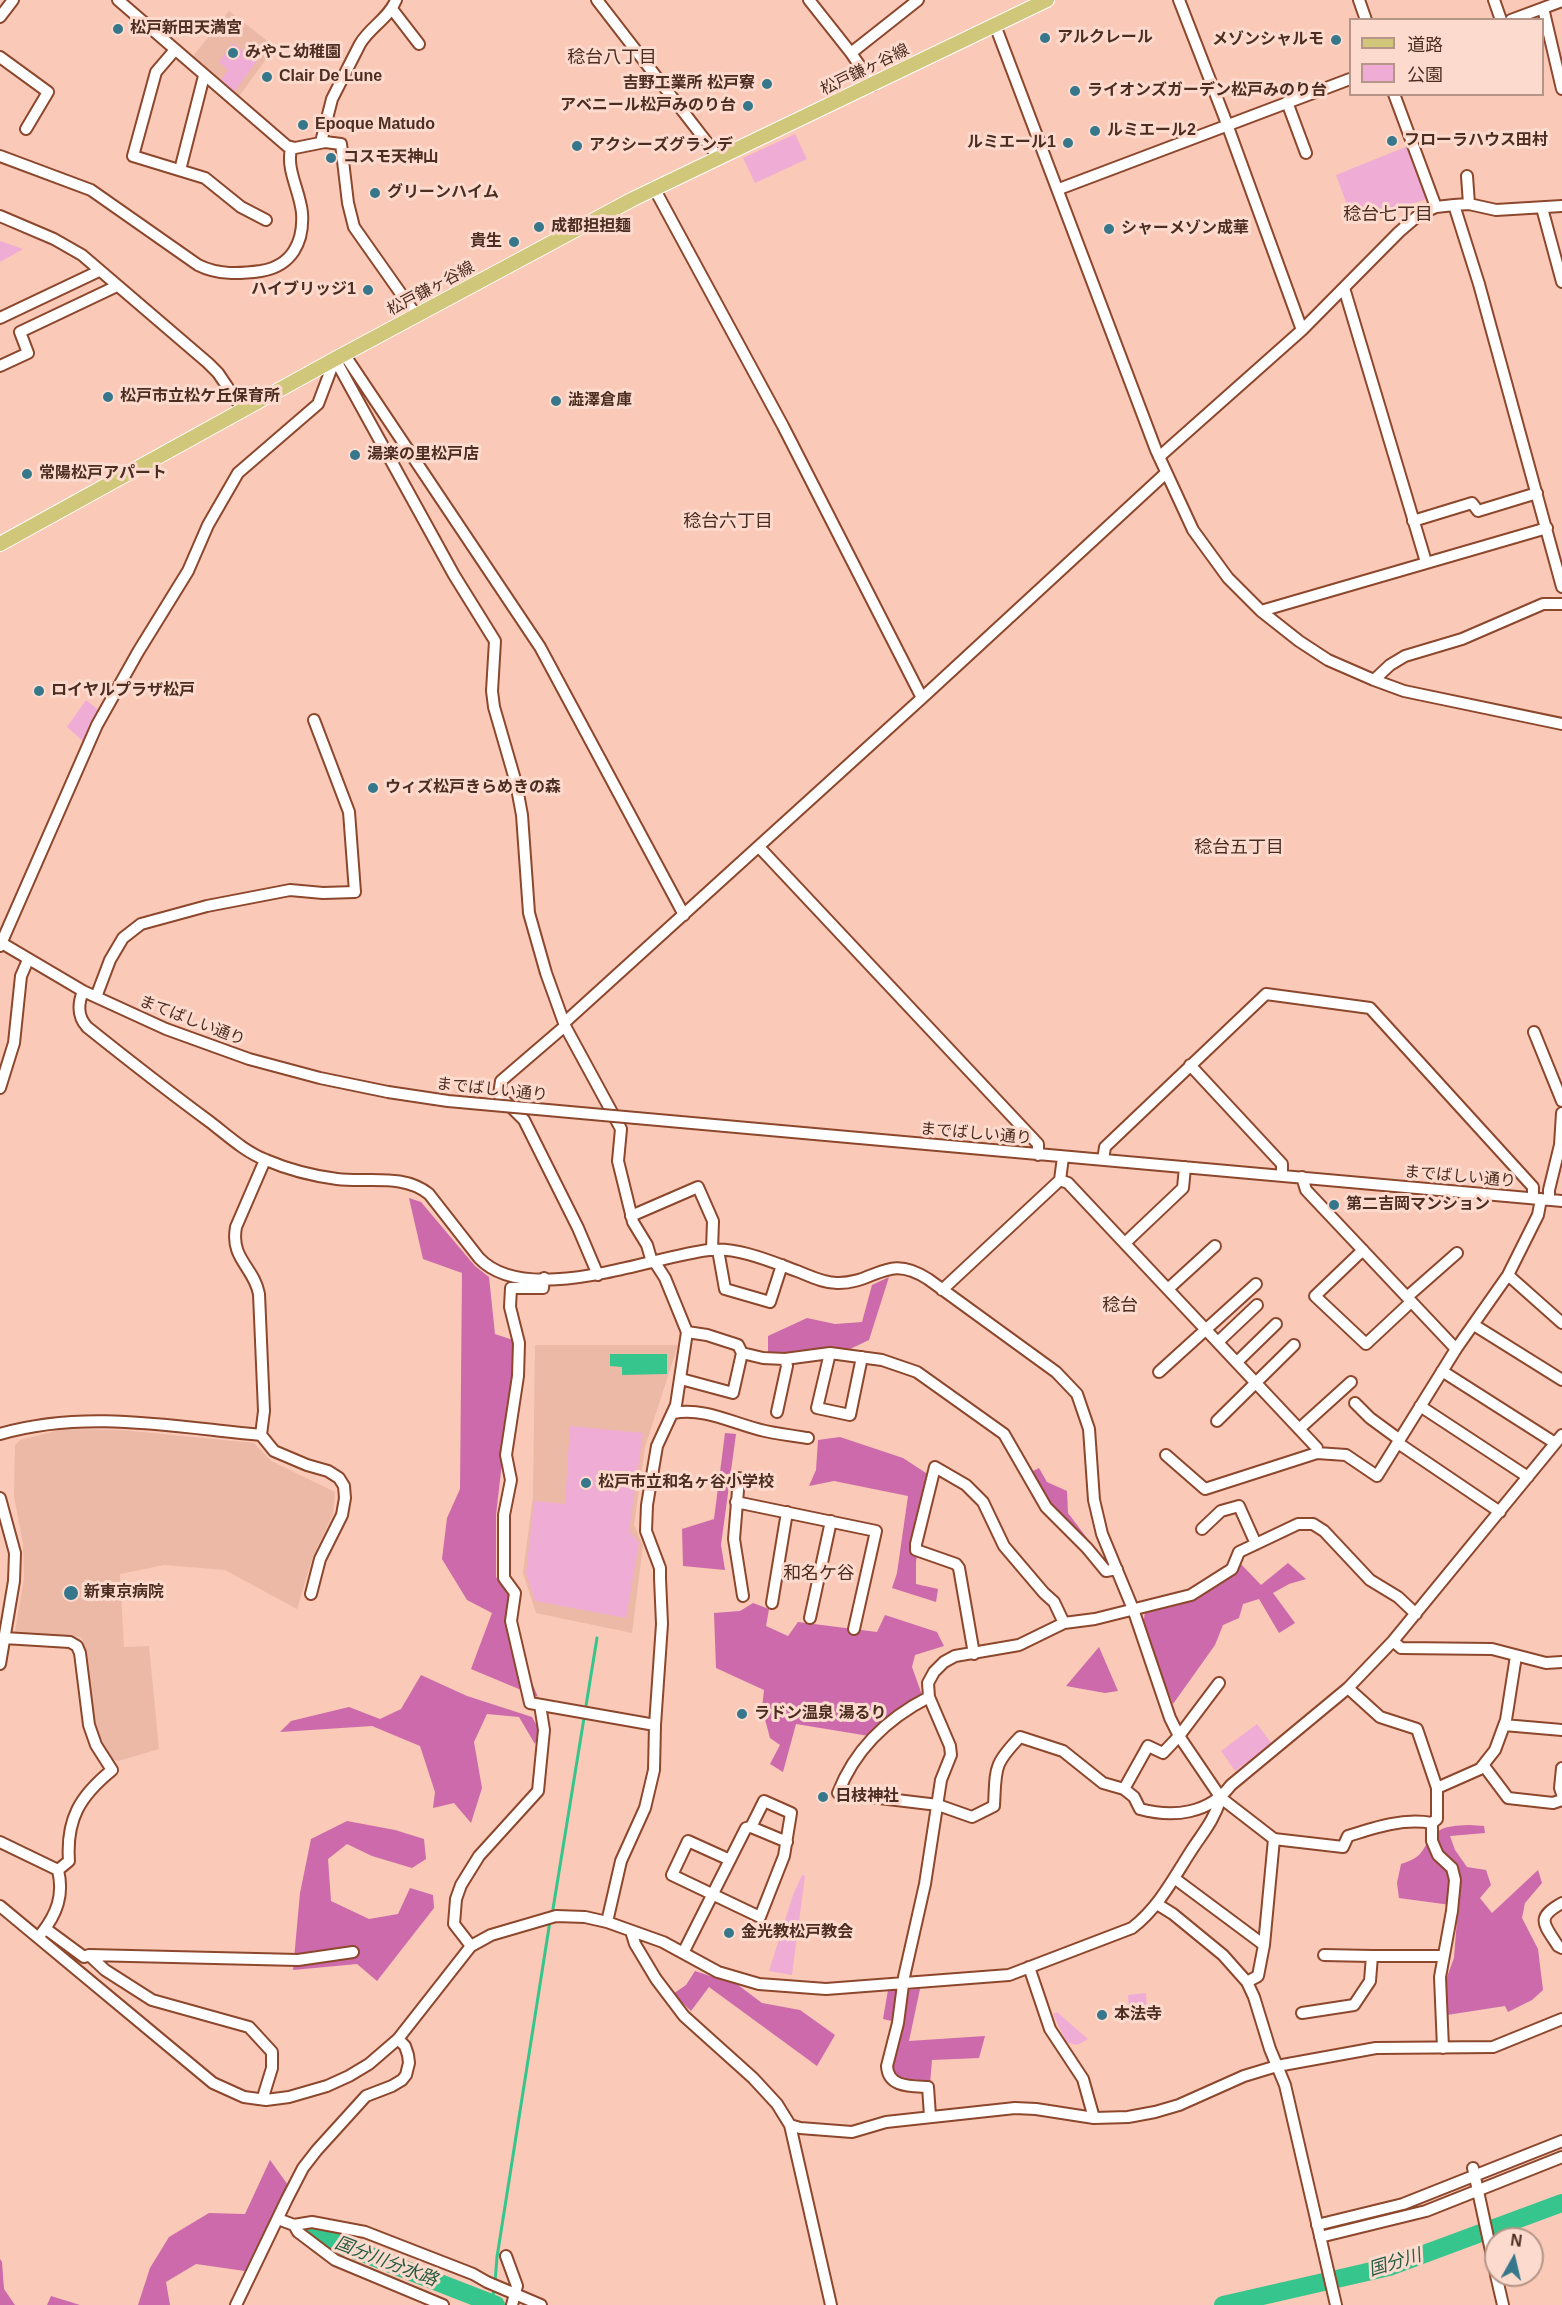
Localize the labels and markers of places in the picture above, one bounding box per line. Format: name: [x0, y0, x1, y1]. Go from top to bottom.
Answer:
place label: 松戸新田天満宮: [130, 19, 242, 39]
marker: 松戸新田天満宮: [111, 22, 125, 36]
place label: アルクレール: [1057, 28, 1153, 48]
place label: メゾンシャルモ: [1212, 30, 1324, 50]
marker: アルクレール: [1038, 31, 1052, 45]
marker: メゾンシャルモ: [1329, 33, 1343, 47]
place label: みやこ幼稚園: [245, 43, 341, 63]
marker: みやこ幼稚園: [226, 46, 240, 60]
place label: Clair De Lune: [279, 67, 382, 87]
marker: Clair De Lune: [260, 70, 274, 84]
place label: 吉野工業所 松戸寮: [623, 74, 755, 94]
marker: 吉野工業所 松戸寮: [760, 77, 774, 91]
place label: ライオンズガーデン松戸みのり台: [1087, 81, 1327, 101]
marker: ライオンズガーデン松戸みのり台: [1068, 84, 1082, 98]
place label: アベニール松戸みのり台: [560, 96, 736, 116]
marker: アベニール松戸みのり台: [741, 99, 755, 113]
place label: Epoque Matudo: [315, 115, 435, 135]
marker: Epoque Matudo: [296, 118, 310, 132]
place label: ルミエール2: [1107, 121, 1196, 141]
marker: ルミエール2: [1088, 124, 1102, 138]
place label: フローラハウス田村: [1404, 131, 1548, 151]
place label: ルミエール1: [967, 133, 1056, 153]
marker: フローラハウス田村: [1385, 134, 1399, 148]
place label: アクシーズグランデ: [589, 136, 733, 156]
marker: ルミエール1: [1061, 136, 1075, 150]
marker: アクシーズグランデ: [570, 139, 584, 153]
place label: コスモ天神山: [343, 148, 439, 168]
marker: コスモ天神山: [324, 151, 338, 165]
place label: グリーンハイム: [387, 183, 499, 203]
marker: グリーンハイム: [368, 186, 382, 200]
place label: 成都担担麺: [551, 217, 631, 237]
place label: シャーメゾン成華: [1121, 219, 1249, 239]
marker: 成都担担麺: [532, 220, 546, 234]
marker: シャーメゾン成華: [1102, 222, 1116, 236]
place label: 貴生: [470, 232, 502, 252]
marker: 貴生: [507, 235, 521, 249]
place label: ハイブリッジ1: [251, 280, 356, 300]
marker: ハイブリッジ1: [361, 283, 375, 297]
place label: 松戸市立松ケ丘保育所: [120, 387, 280, 407]
marker: 松戸市立松ケ丘保育所: [101, 390, 115, 404]
place label: 澁澤倉庫: [568, 391, 632, 411]
marker: 澁澤倉庫: [549, 394, 563, 408]
place label: 湯楽の里松戸店: [367, 445, 479, 465]
marker: 湯楽の里松戸店: [348, 448, 362, 462]
place label: 常陽松戸アパート: [39, 464, 167, 484]
marker: 常陽松戸アパート: [20, 467, 34, 481]
place label: ロイヤルプラザ松戸: [51, 681, 195, 701]
marker: ロイヤルプラザ松戸: [32, 684, 46, 698]
place label: ウィズ松戸きらめきの森: [385, 778, 561, 798]
marker: ウィズ松戸きらめきの森: [366, 781, 380, 795]
place label: 第二吉岡マンション: [1346, 1195, 1490, 1215]
marker: 第二吉岡マンション: [1327, 1198, 1341, 1212]
place label: 松戸市立和名ヶ谷小学校: [598, 1473, 774, 1493]
marker: 松戸市立和名ヶ谷小学校: [579, 1476, 593, 1490]
place label: 新東京病院: [84, 1583, 164, 1603]
marker: 新東京病院: [62, 1584, 80, 1602]
place label: ラドン温泉 湯るり: [754, 1704, 886, 1724]
marker: ラドン温泉 湯るり: [735, 1707, 749, 1721]
place label: 日枝神社: [835, 1787, 899, 1807]
marker: 日枝神社: [816, 1790, 830, 1804]
place label: 金光教松戸教会: [741, 1923, 853, 1943]
marker: 金光教松戸教会: [722, 1926, 736, 1940]
place label: 本法寺: [1114, 2005, 1162, 2025]
marker: 本法寺: [1095, 2008, 1109, 2022]

